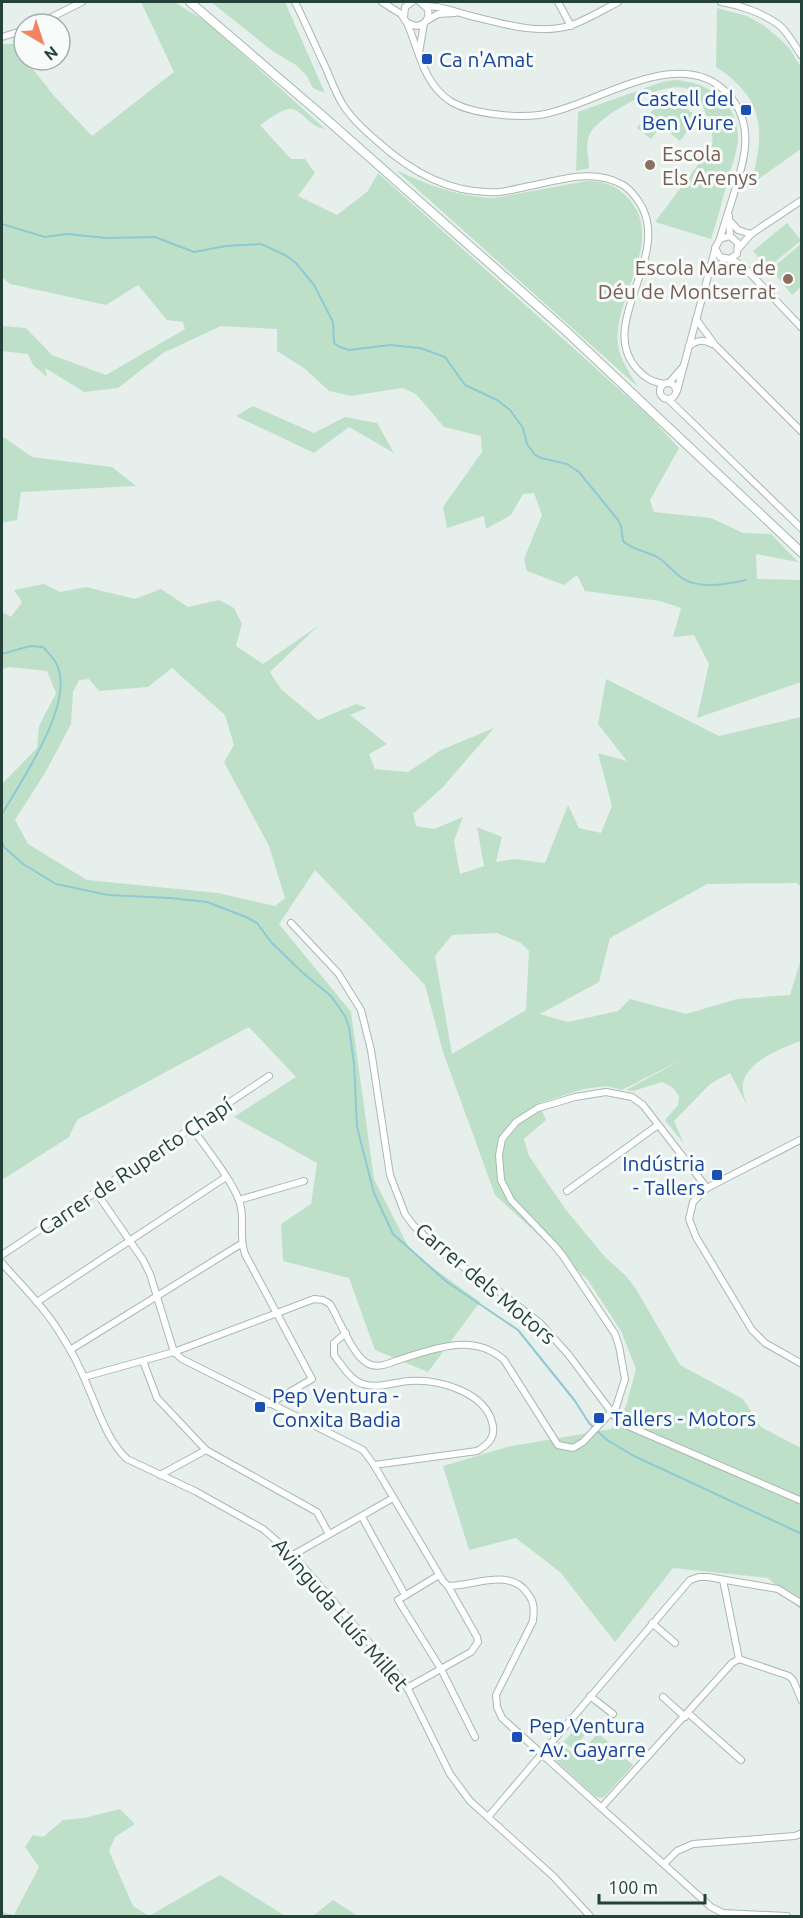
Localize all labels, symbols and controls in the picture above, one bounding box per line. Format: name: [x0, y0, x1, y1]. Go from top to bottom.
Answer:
north arrow: [12, 12, 72, 72]
text: N: [41, 43, 62, 64]
place label: Ca n'Amat: [439, 47, 534, 71]
marker: Ca n'Amat: [420, 52, 434, 66]
place label: Castell del Ben Viure: [636, 86, 734, 134]
marker: Castell del Ben Viure: [739, 103, 753, 117]
place label: Escola Els Arenys: [662, 141, 757, 189]
marker: Escola Els Arenys: [643, 158, 657, 172]
place label: Escola Mare de Déu de Montserrat: [598, 255, 776, 303]
marker: Escola Mare de Déu de Montserrat: [781, 272, 795, 286]
street label: Carrer de Ruperto Chapí: [34, 1092, 237, 1240]
place label: Indústria - Tallers: [622, 1151, 705, 1199]
marker: Indústria - Tallers: [710, 1168, 724, 1182]
street label: Carrer dels Motors: [411, 1217, 561, 1349]
place label: Pep Ventura - Conxita Badia: [272, 1383, 401, 1431]
marker: Pep Ventura - Conxita Badia: [253, 1400, 267, 1414]
place label: Tallers - Motors: [611, 1406, 756, 1430]
marker: Tallers - Motors: [592, 1411, 606, 1425]
street label: Avinguda Lluís Millet: [268, 1533, 414, 1695]
place label: Pep Ventura - Av. Gayarre: [529, 1713, 646, 1761]
marker: Pep Ventura - Av. Gayarre: [510, 1730, 524, 1744]
scale bar: [599, 1867, 706, 1905]
text: 100 m: [608, 1877, 658, 1897]

